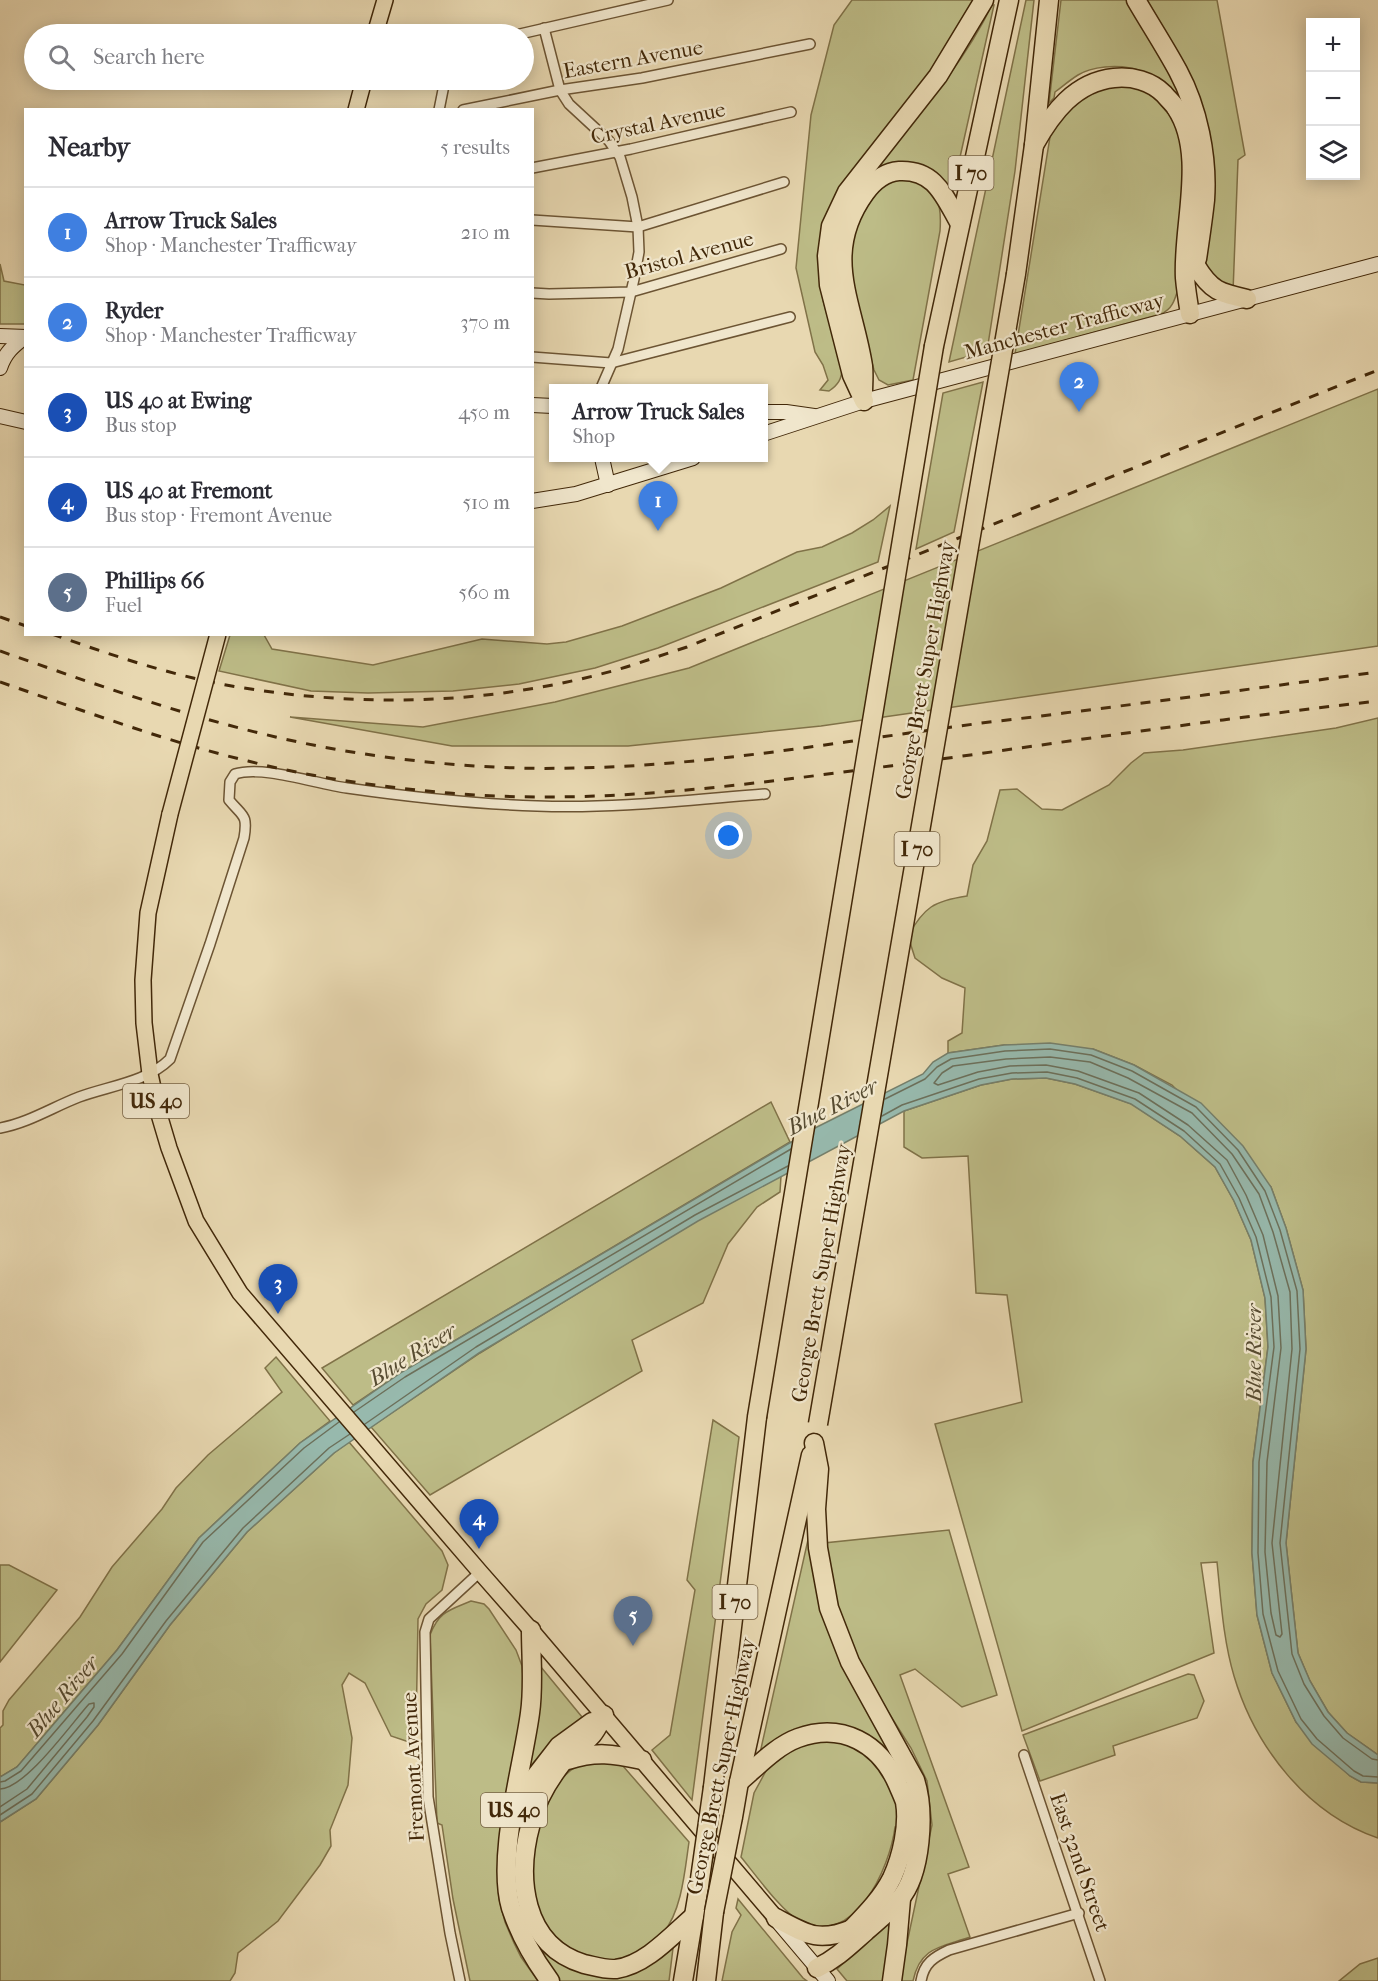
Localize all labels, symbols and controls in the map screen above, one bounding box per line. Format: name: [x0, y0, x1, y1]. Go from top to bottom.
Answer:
map controls: [1306, 18, 1360, 180]
button: +: [1306, 18, 1360, 72]
search box: [24, 24, 534, 90]
street label: Eastern Avenue: [561, 35, 705, 83]
icon: search: [45, 41, 78, 74]
text: Search here: [93, 44, 205, 70]
button: −: [1306, 72, 1360, 126]
street label: Crystal Avenue: [588, 97, 728, 149]
button: layers: [1306, 126, 1360, 180]
text: Nearby: [48, 132, 130, 163]
text: 5 results: [440, 136, 510, 159]
road number: I 70: [948, 156, 994, 190]
text: Arrow Truck Sales: [105, 208, 277, 234]
text: 1: [64, 221, 71, 244]
text: 210 m: [461, 221, 510, 244]
street label: Bristol Avenue: [622, 226, 756, 284]
text: Shop · Manchester Trafficway: [105, 234, 357, 257]
street label: Manchester Trafficway: [961, 288, 1168, 364]
text: Ryder: [105, 298, 163, 324]
text: 2: [62, 311, 73, 334]
text: 370 m: [460, 311, 510, 334]
text: Shop · Manchester Trafficway: [105, 324, 357, 347]
pin: 2: [1060, 362, 1098, 412]
popup: [549, 384, 768, 462]
text: US 40 at Ewing: [105, 388, 251, 414]
text: Arrow Truck Sales: [573, 399, 744, 425]
text: 3: [63, 401, 72, 424]
text: 450 m: [458, 401, 510, 424]
text: Bus stop: [105, 414, 177, 437]
text: Shop: [573, 425, 615, 448]
text: US 40 at Fremont: [105, 478, 272, 504]
pin: 1: [638, 482, 678, 531]
text: 4: [62, 491, 73, 514]
text: 510 m: [462, 491, 510, 514]
text: Bus stop · Fremont Avenue: [105, 504, 332, 527]
street label: George Brett Super Highway: [890, 538, 960, 801]
text: Phillips 66: [105, 568, 204, 594]
text: 5: [63, 581, 72, 604]
text: 560 m: [459, 581, 510, 604]
text: Fuel: [105, 594, 142, 617]
your location: [714, 821, 743, 850]
road number: I 70: [894, 832, 940, 866]
water label: Blue River: [782, 1072, 884, 1141]
road number: US 40: [123, 1084, 189, 1118]
street label: George Brett Super Highway: [786, 1141, 856, 1404]
pin: 3: [258, 1264, 298, 1314]
water label: Blue River: [1241, 1302, 1267, 1403]
water label: Blue River: [363, 1317, 463, 1392]
pin: 4: [460, 1500, 498, 1549]
road number: I 70: [712, 1585, 758, 1619]
pin: 5: [614, 1596, 652, 1646]
street label: George Brett Super Highway: [682, 1634, 760, 1897]
water label: Blue River: [21, 1649, 106, 1743]
street label: Fremont Avenue: [397, 1691, 429, 1843]
street label: East 32nd Street: [1045, 1789, 1115, 1935]
road number: US 40: [481, 1793, 547, 1827]

